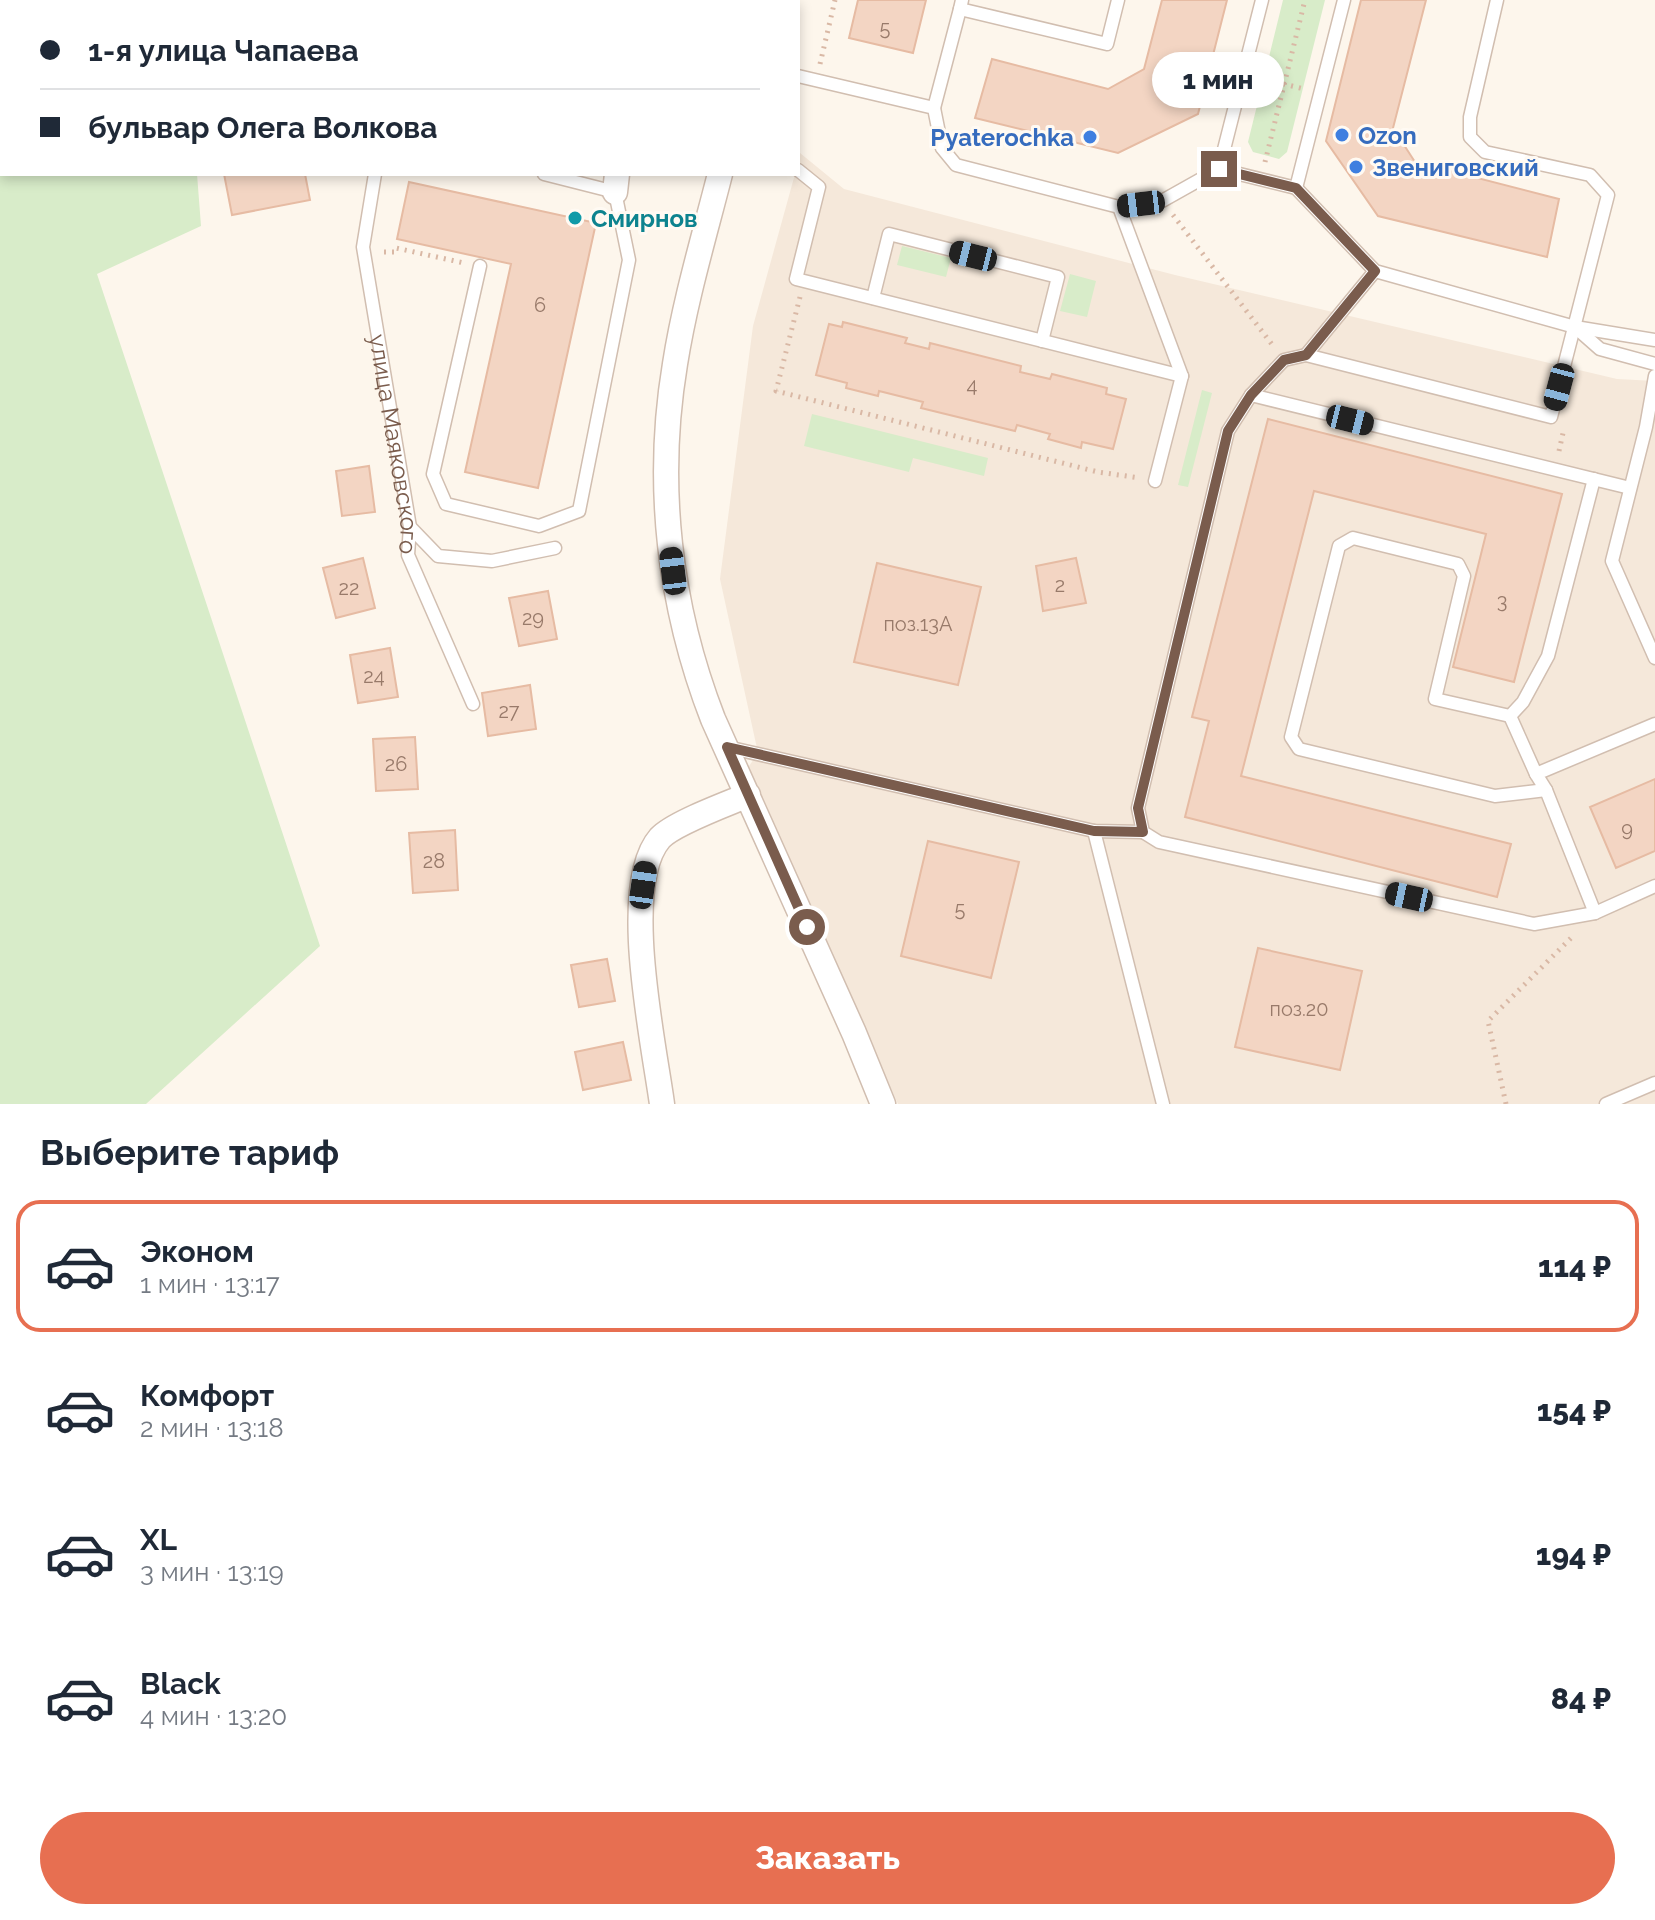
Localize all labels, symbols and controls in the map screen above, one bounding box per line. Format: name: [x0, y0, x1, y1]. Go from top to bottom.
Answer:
house number: 5: [880, 16, 891, 40]
text: 1-я улица Чапаева: [88, 33, 359, 68]
callout: 1 мин: [1153, 53, 1285, 109]
text: 1 мин: [1183, 65, 1253, 95]
text: бульвар Олега Волкова: [88, 110, 438, 145]
place label: Ozon: [1358, 121, 1417, 150]
place label: Pyaterochka: [930, 123, 1074, 152]
marker: Ozon: [1333, 126, 1351, 144]
marker: Pyaterochka: [1081, 128, 1099, 146]
route end: [1201, 151, 1237, 187]
place label: Звениговский: [1372, 153, 1539, 182]
marker: Звениговский: [1347, 158, 1365, 176]
car: [1116, 189, 1166, 219]
place label: Смирнов: [591, 204, 698, 233]
marker: Смирнов: [566, 209, 584, 227]
car: [947, 239, 999, 273]
house number: 6: [534, 293, 546, 317]
street label: улица Маяковского: [363, 332, 425, 555]
car: [1541, 361, 1577, 413]
house number: 4: [967, 373, 978, 397]
car: [1324, 403, 1376, 437]
car: [658, 546, 688, 596]
house number: 2: [1055, 573, 1065, 597]
house number: 22: [339, 576, 359, 600]
house number: 3: [1497, 589, 1507, 613]
house number: 29: [522, 606, 544, 630]
house number: поз.13А: [884, 612, 953, 636]
house number: 24: [363, 664, 385, 688]
house number: 27: [498, 699, 520, 723]
house number: 26: [385, 752, 407, 776]
house number: 9: [1621, 817, 1633, 841]
house number: 28: [423, 849, 445, 873]
car: [628, 860, 658, 910]
car: [1383, 880, 1435, 914]
house number: 5: [955, 897, 966, 921]
route start: [789, 909, 825, 945]
house number: поз.20: [1270, 997, 1328, 1021]
text: Выберите тариф: [40, 1131, 339, 1173]
icon: car: [44, 1230, 116, 1302]
text: Эконом: [140, 1234, 254, 1269]
text: 114 ₽: [1538, 1249, 1611, 1284]
text: 1 мин · 13:17: [140, 1269, 280, 1299]
icon: car: [44, 1374, 116, 1446]
text: Комфорт: [140, 1378, 274, 1413]
text: 154 ₽: [1537, 1393, 1611, 1428]
text: 2 мин · 13:18: [140, 1413, 284, 1443]
icon: car: [44, 1518, 116, 1590]
text: XL: [140, 1522, 177, 1557]
text: 194 ₽: [1536, 1537, 1611, 1572]
text: 3 мин · 13:19: [140, 1557, 284, 1587]
icon: car: [44, 1662, 116, 1734]
text: Black: [140, 1666, 221, 1701]
text: 84 ₽: [1551, 1681, 1611, 1716]
text: 4 мин · 13:20: [140, 1701, 287, 1731]
button: Заказать: [40, 1812, 1615, 1904]

